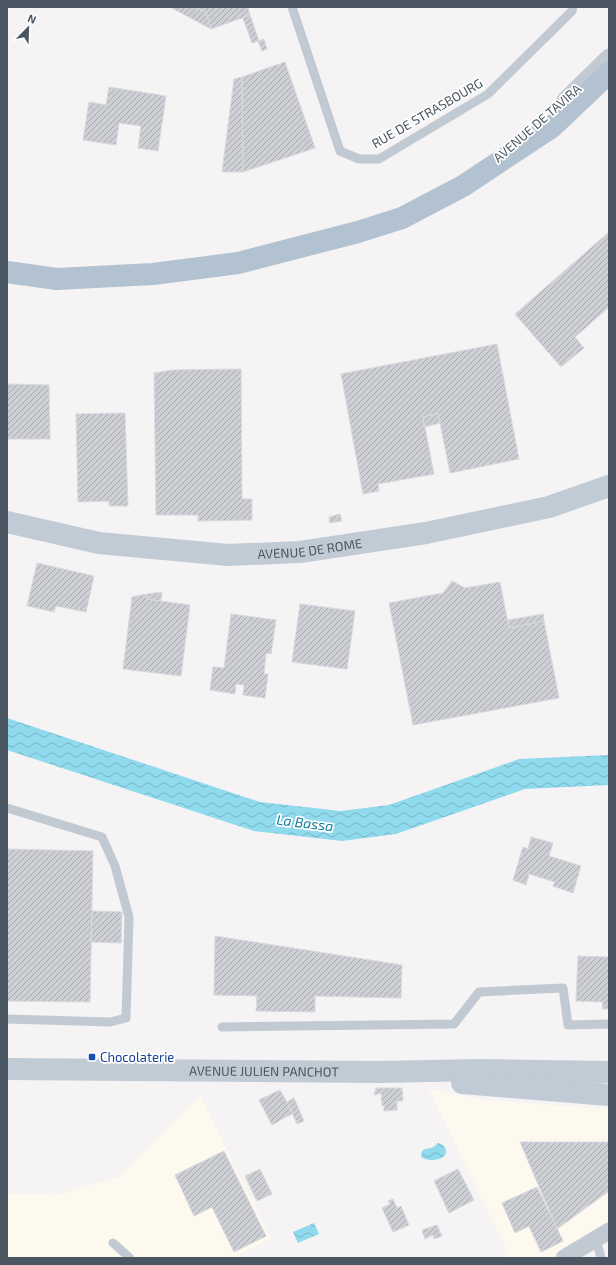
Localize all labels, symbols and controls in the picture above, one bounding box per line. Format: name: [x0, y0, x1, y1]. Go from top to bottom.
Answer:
north arrow: [8, 8, 48, 48]
text: N: [26, 11, 38, 26]
street label: RUE DE STRASBOURG: [369, 75, 485, 151]
street label: AVENUE DE TAVIRA: [490, 80, 584, 166]
street label: AVENUE DE ROME: [257, 535, 363, 562]
water label: La Bassa: [276, 811, 334, 834]
place label: Chocolaterie: [100, 1049, 174, 1065]
marker: Chocolaterie: [87, 1052, 97, 1062]
street label: AVENUE JULIEN PANCHOT: [189, 1062, 339, 1080]

